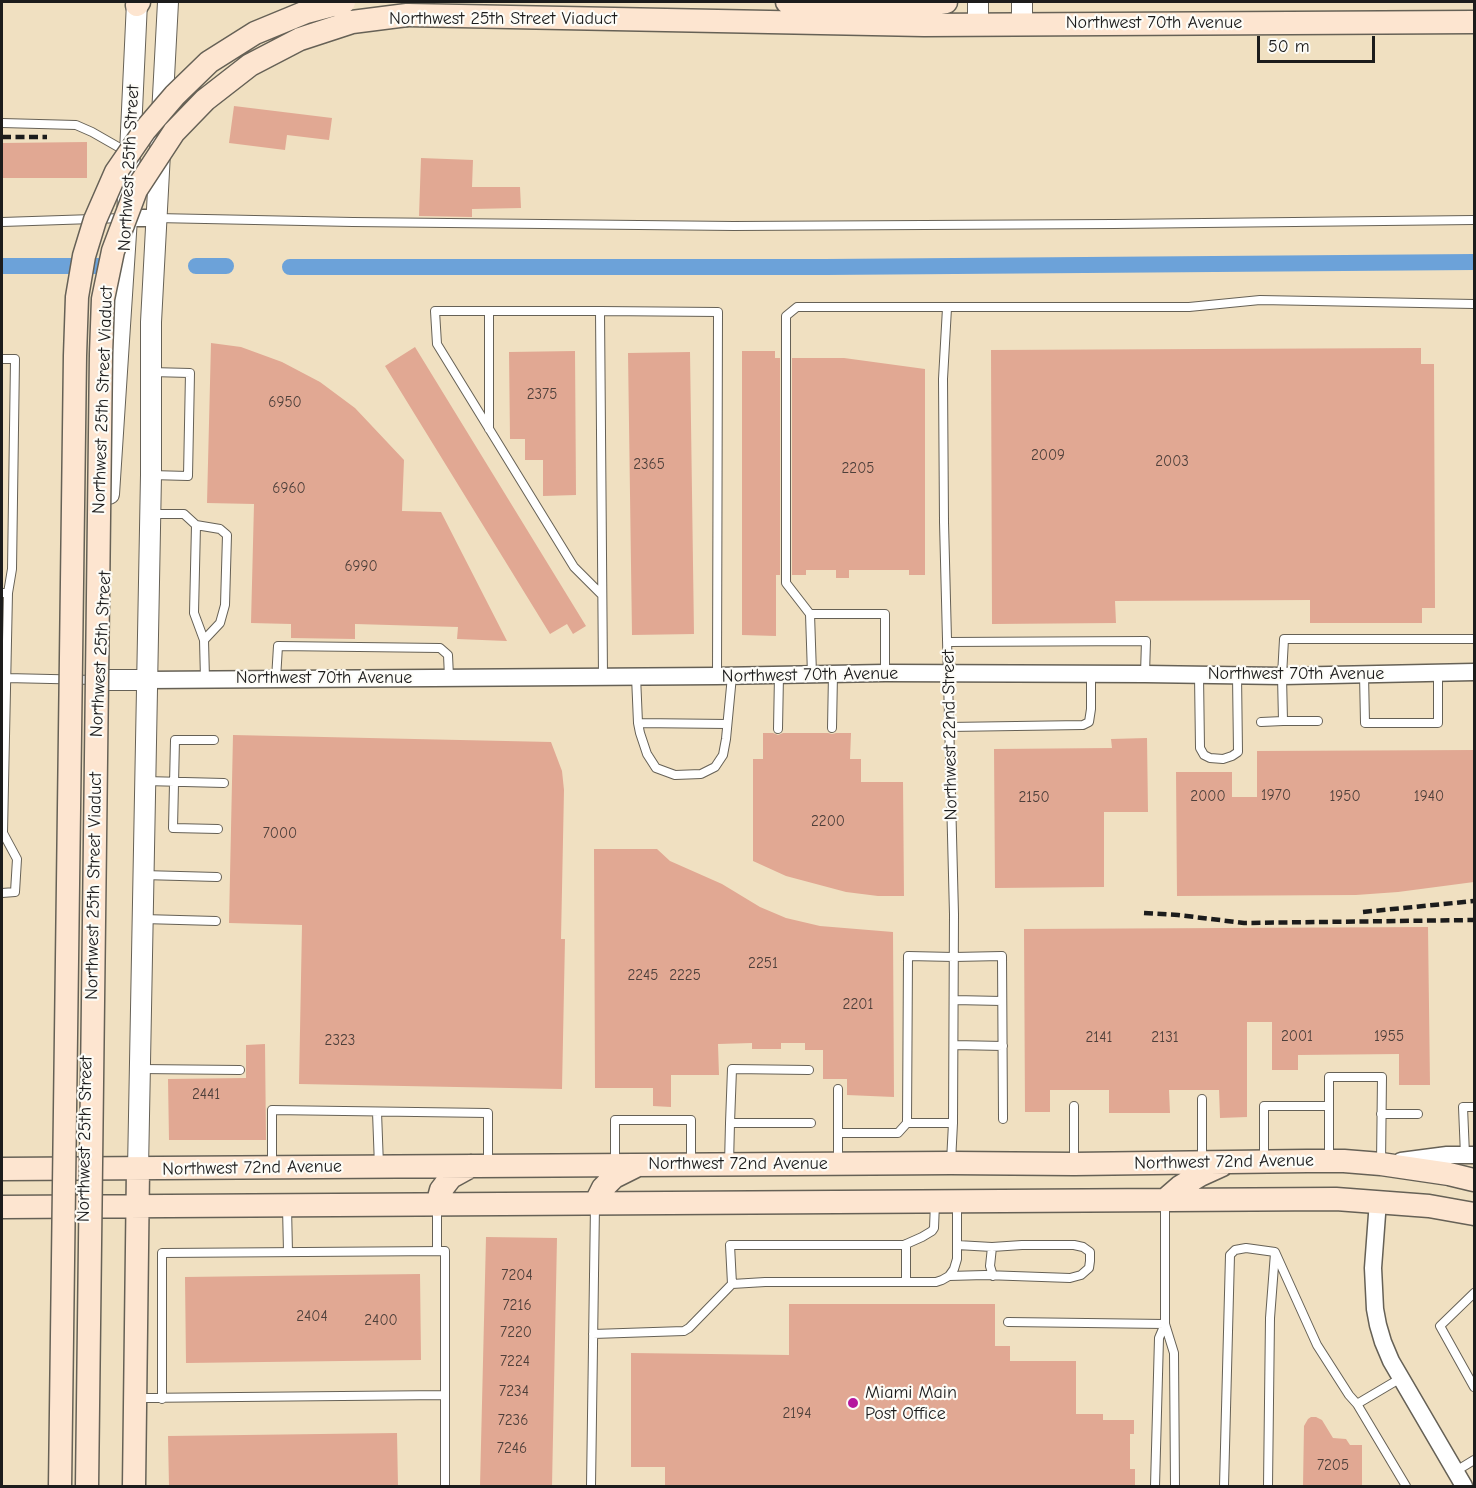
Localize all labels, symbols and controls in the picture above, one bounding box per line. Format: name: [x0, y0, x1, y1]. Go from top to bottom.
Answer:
street label: Northwest 25th Street Viaduct: [389, 8, 617, 30]
street label: Northwest 70th Avenue: [1066, 12, 1242, 34]
scale bar: [1260, 24, 1378, 62]
text: 50 m: [1268, 36, 1310, 57]
street label: Northwest 25th Street: [114, 84, 144, 252]
street label: Northwest 25th Street Viaduct: [88, 286, 118, 514]
house number: 2375: [527, 386, 557, 404]
house number: 6950: [268, 394, 302, 412]
house number: 2009: [1031, 447, 1065, 465]
house number: 2003: [1155, 453, 1189, 471]
house number: 2365: [633, 456, 665, 474]
house number: 2205: [842, 460, 874, 478]
house number: 6960: [272, 480, 306, 498]
house number: 6990: [344, 558, 378, 576]
street label: Northwest 25th Street: [86, 570, 116, 738]
street label: Northwest 22nd Street: [938, 649, 962, 821]
street label: Northwest 70th Avenue: [722, 663, 898, 687]
street label: Northwest 70th Avenue: [1208, 663, 1384, 685]
street label: Northwest 70th Avenue: [236, 667, 412, 689]
street label: Northwest 25th Street Viaduct: [81, 772, 107, 1000]
house number: 1970: [1261, 787, 1291, 805]
house number: 2000: [1190, 788, 1226, 806]
house number: 1950: [1329, 788, 1361, 806]
house number: 1940: [1414, 788, 1444, 806]
house number: 2150: [1018, 789, 1050, 807]
house number: 2200: [811, 813, 845, 831]
house number: 7000: [263, 825, 297, 843]
house number: 2251: [748, 955, 778, 973]
house number: 2245: [627, 967, 659, 985]
house number: 2225: [669, 967, 701, 985]
house number: 2201: [843, 996, 873, 1014]
house number: 2001: [1281, 1028, 1313, 1046]
house number: 1955: [1374, 1028, 1404, 1046]
house number: 2141: [1086, 1029, 1112, 1047]
house number: 2131: [1151, 1029, 1179, 1047]
house number: 2323: [325, 1032, 355, 1050]
street label: Northwest 25th Street: [73, 1056, 97, 1222]
house number: 2441: [192, 1086, 220, 1104]
street label: Northwest 72nd Avenue: [1134, 1150, 1314, 1174]
street label: Northwest 72nd Avenue: [648, 1153, 828, 1175]
street label: Northwest 72nd Avenue: [162, 1156, 342, 1180]
house number: 7204: [501, 1267, 533, 1285]
house number: 7216: [502, 1297, 532, 1315]
house number: 2404: [296, 1308, 328, 1326]
house number: 2400: [364, 1312, 398, 1330]
house number: 7220: [500, 1324, 532, 1342]
house number: 7224: [500, 1353, 530, 1371]
place label: Miami Main Post Office: [865, 1382, 957, 1424]
house number: 7234: [499, 1383, 529, 1401]
marker: Miami Main Post Office: [846, 1396, 860, 1410]
house number: 2194: [782, 1405, 812, 1423]
house number: 7236: [498, 1412, 528, 1430]
house number: 7246: [497, 1440, 527, 1458]
house number: 7205: [1317, 1457, 1349, 1475]

